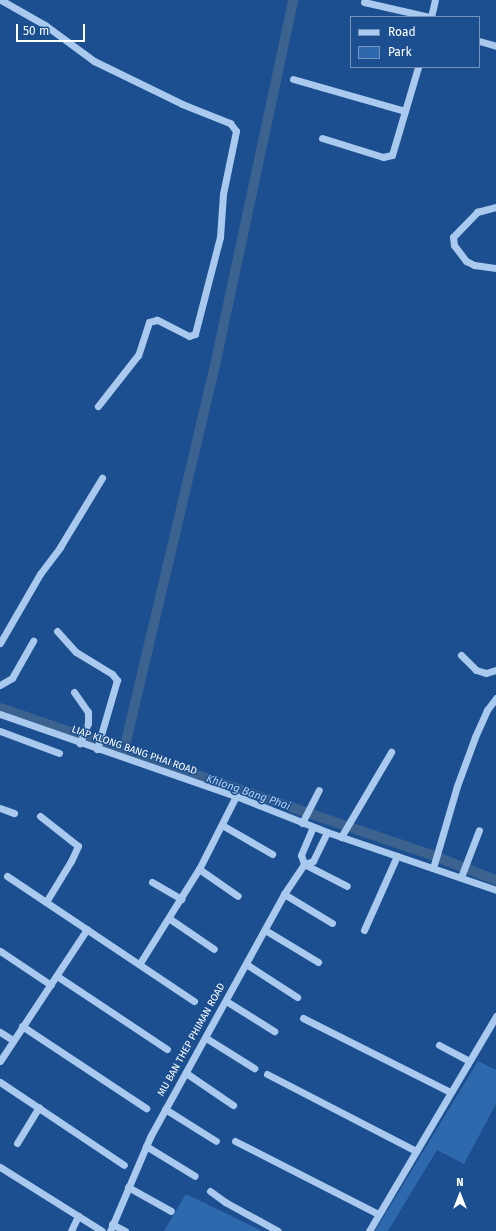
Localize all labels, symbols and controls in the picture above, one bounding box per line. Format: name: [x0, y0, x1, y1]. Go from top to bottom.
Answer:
scale bar: [18, 16, 87, 42]
legend: [350, 16, 480, 68]
text: 50 m: [23, 24, 49, 38]
text: Road: [388, 25, 416, 39]
text: Park: [388, 45, 412, 59]
street label: LIAP KLONG BANG PHAI ROAD: [70, 724, 198, 778]
water label: Khlong Bang Phai: [204, 772, 292, 814]
street label: MU BAN THEP PHIMAN ROAD: [156, 981, 228, 1099]
north arrow: [440, 1175, 480, 1215]
text: N: [456, 1176, 464, 1189]

